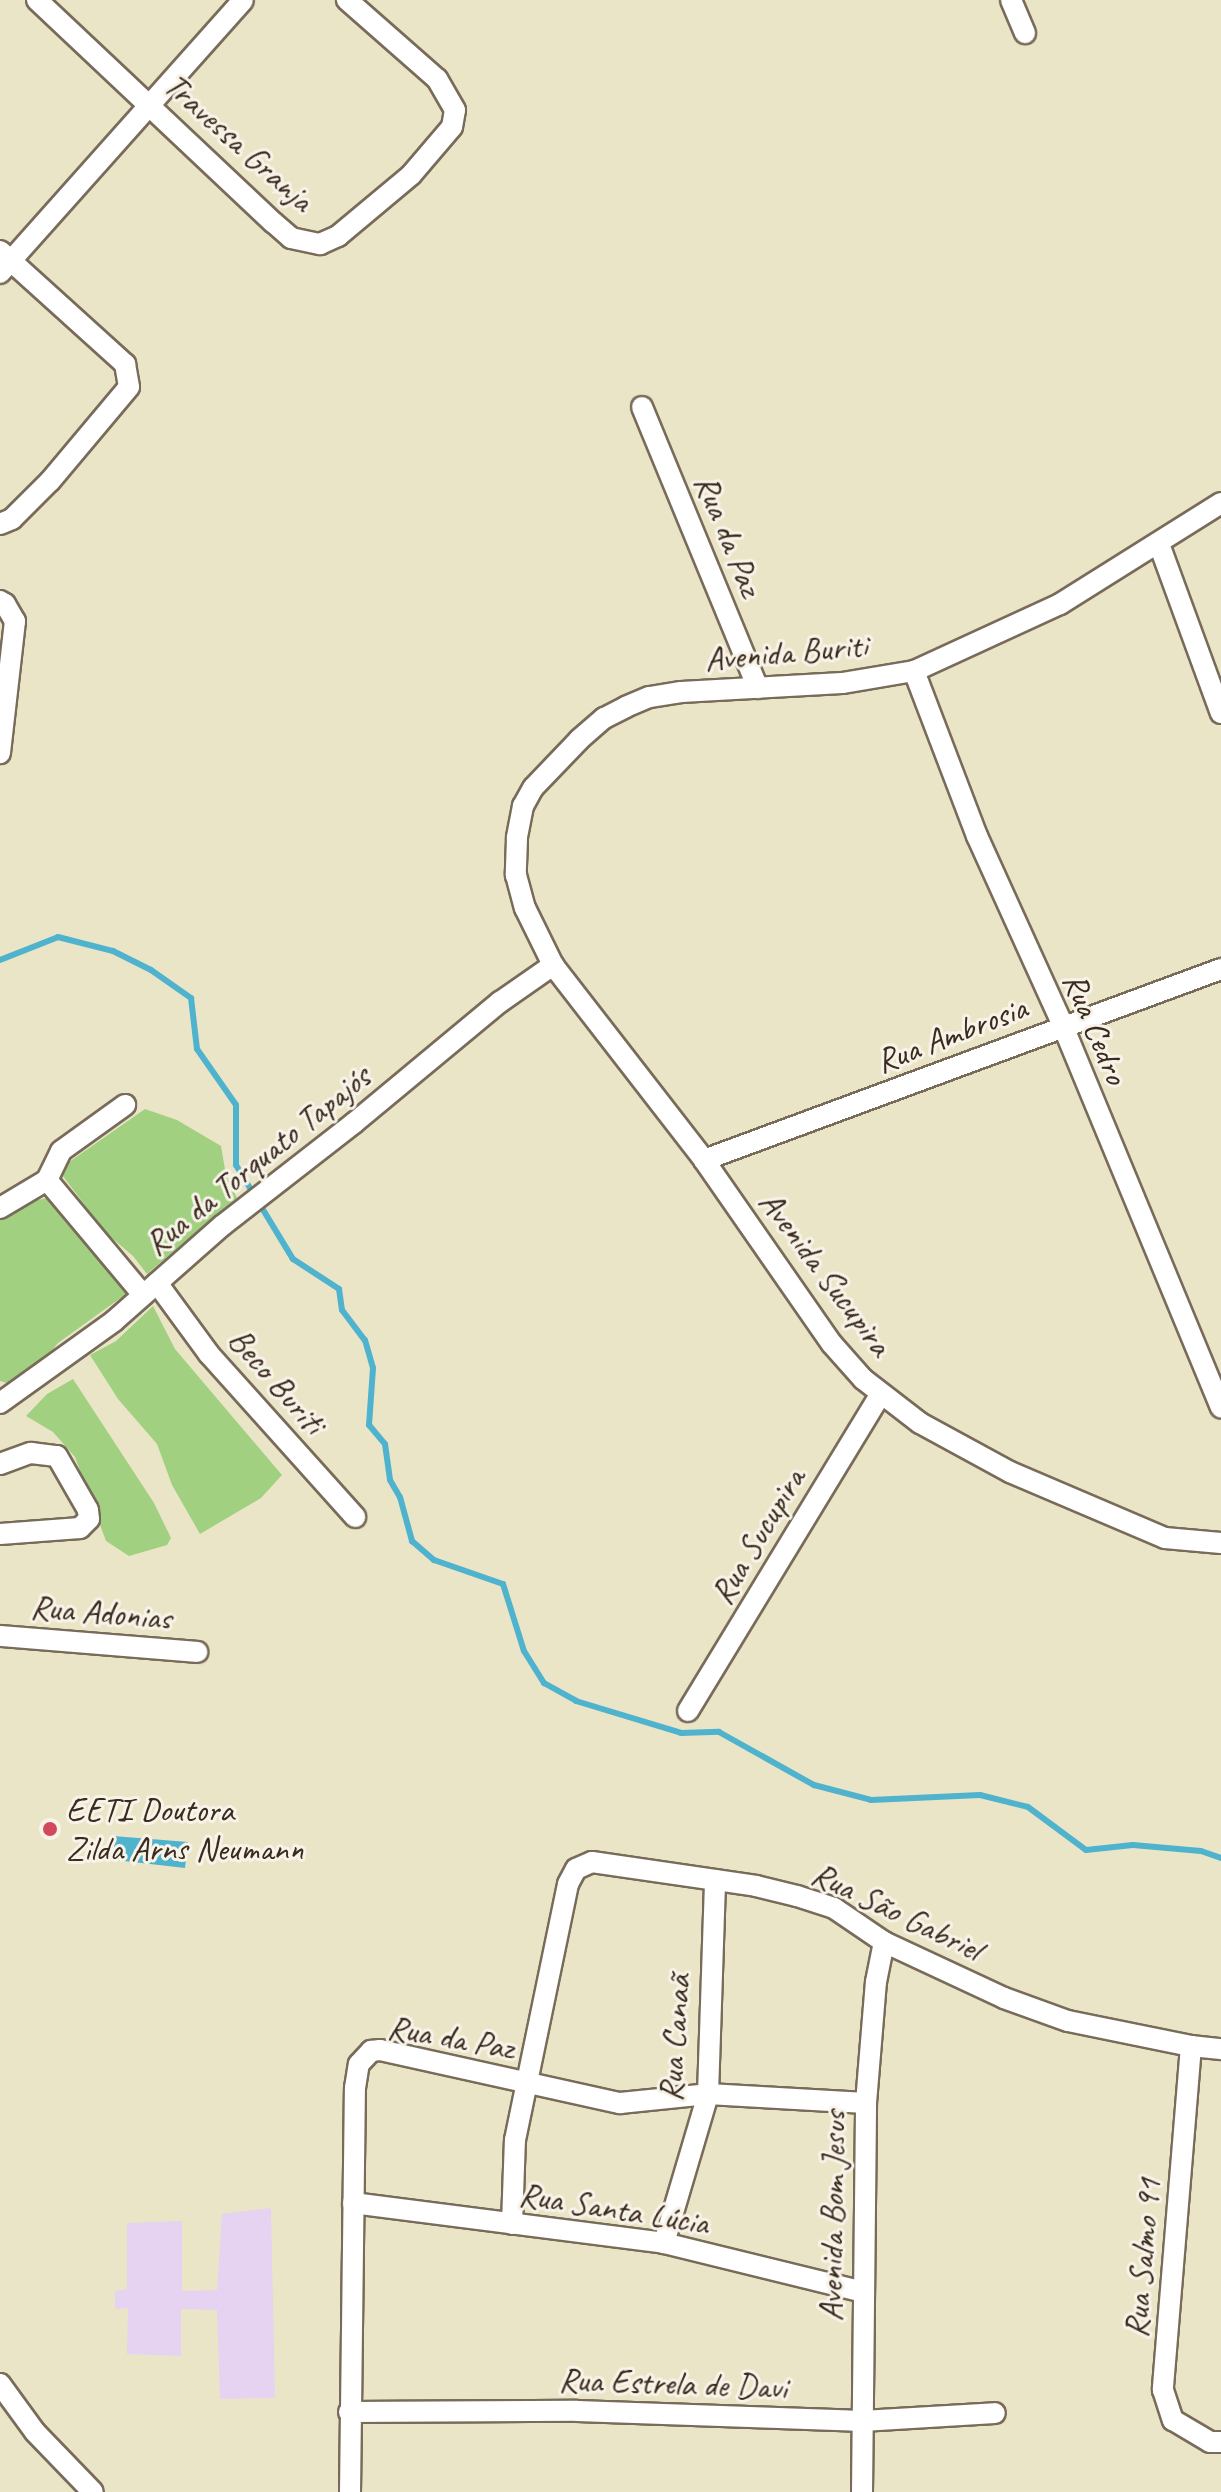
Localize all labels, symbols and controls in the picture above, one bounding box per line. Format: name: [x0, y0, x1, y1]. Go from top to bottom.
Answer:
street label: Travessa Granja: [156, 64, 322, 220]
street label: Rua da Paz: [686, 468, 772, 602]
street label: Avenida Buriti: [703, 625, 869, 679]
street label: Rua Cedro: [1054, 966, 1138, 1090]
street label: Rua Ambrosia: [870, 987, 1032, 1081]
street label: Rua da Torquato Tapajós: [135, 1056, 379, 1264]
street label: Avenida Sucupira: [751, 1183, 901, 1363]
street label: Beco Buriti: [220, 1320, 334, 1442]
street label: Rua Sucupira: [701, 1461, 813, 1611]
street label: Rua Adonias: [29, 1586, 173, 1638]
place label: EETI Doutora Zilda Arns Neumann: [66, 1789, 303, 1868]
marker: EETI Doutora Zilda Arns Neumann: [41, 1820, 59, 1838]
street label: Rua São Gabriel: [805, 1852, 989, 1970]
street label: Rua Canaã: [649, 1974, 699, 2102]
street label: Rua da Paz: [384, 2006, 518, 2068]
street label: Avenida Bom Jesus: [810, 2111, 854, 2321]
street label: Rua Santa Lúcia: [517, 2173, 711, 2243]
street label: Rua Salmo 91: [1115, 2176, 1169, 2340]
street label: Rua Estrela de Davi: [558, 2359, 788, 2407]

